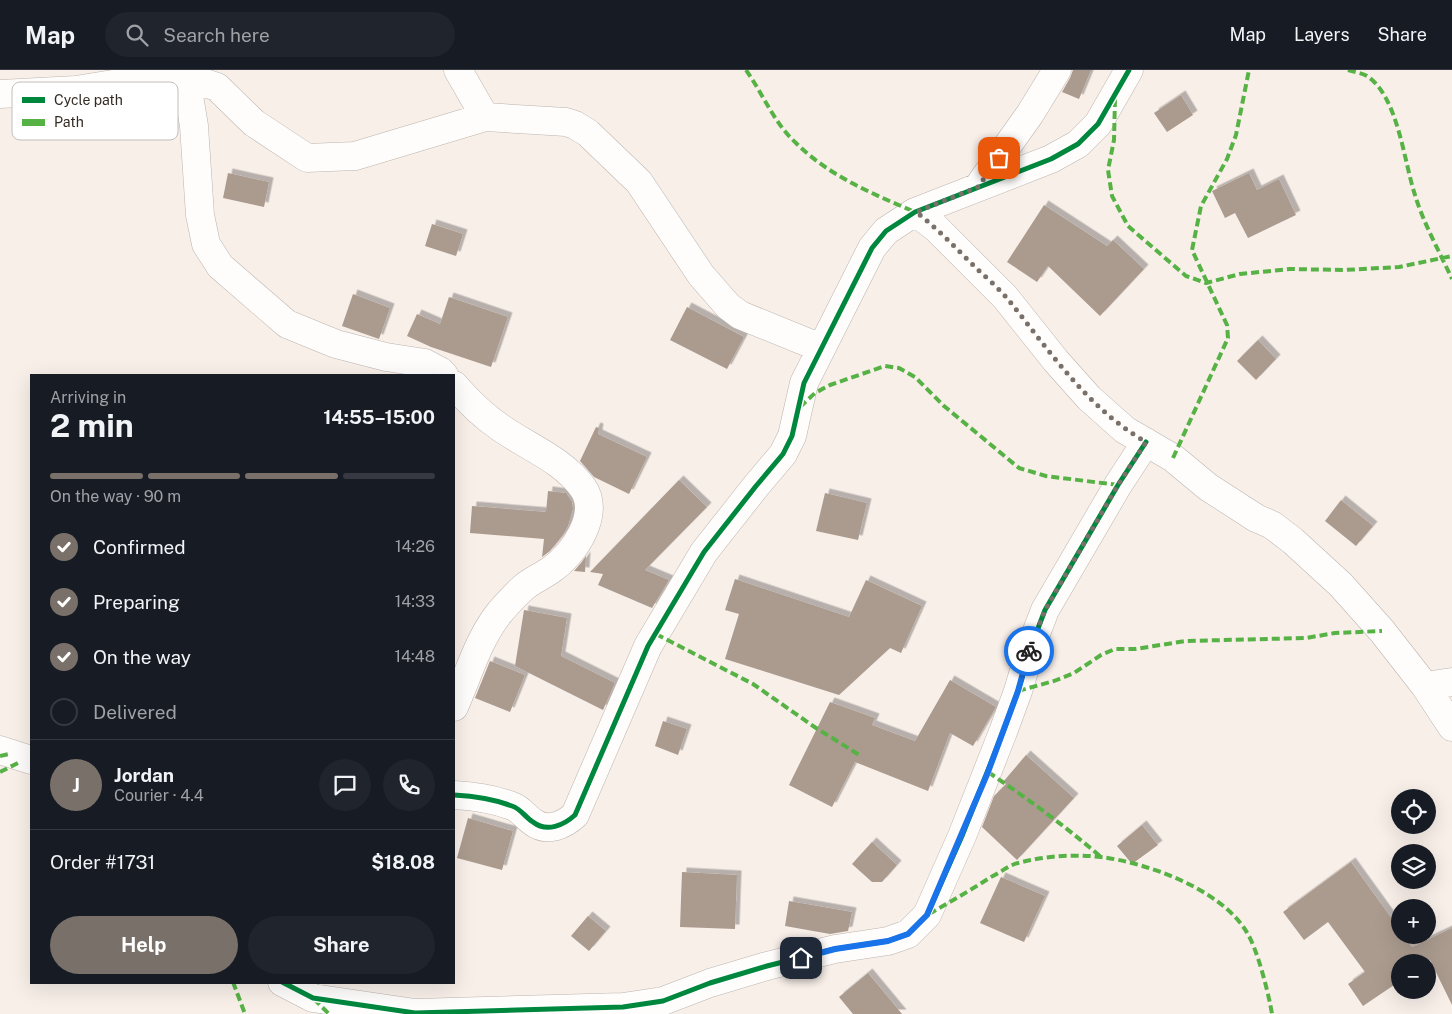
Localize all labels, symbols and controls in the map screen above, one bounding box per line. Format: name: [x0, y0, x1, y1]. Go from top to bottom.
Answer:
search box: [105, 12, 455, 57]
text: Map: [25, 21, 75, 49]
icon: search: [123, 21, 151, 49]
text: Search here: [163, 24, 270, 46]
text: Map: [1230, 24, 1266, 45]
text: Layers: [1294, 24, 1350, 45]
text: Share: [1378, 24, 1427, 45]
legend: [12, 82, 178, 140]
text: Cycle path: [54, 92, 123, 108]
text: Path: [54, 114, 84, 130]
pin: [978, 137, 1020, 179]
icon: bag: [985, 144, 1013, 172]
text: Arriving in: [50, 388, 126, 407]
text: 14:55–15:00: [323, 406, 435, 428]
text: 2 min: [50, 407, 134, 444]
text: On the way · 90 m: [50, 487, 181, 506]
icon: check: [50, 533, 78, 561]
text: Confirmed: [93, 536, 186, 558]
text: 14:26: [395, 537, 435, 556]
icon: check: [50, 588, 78, 616]
text: Preparing: [93, 591, 180, 613]
text: 14:33: [395, 592, 435, 611]
courier: [1004, 626, 1054, 676]
icon: bike: [1015, 637, 1043, 665]
icon: check: [50, 643, 78, 671]
text: On the way: [93, 646, 191, 668]
text: 14:48: [395, 647, 435, 666]
text: Delivered: [93, 701, 177, 723]
button: chat: [319, 759, 371, 811]
button: phone: [383, 759, 435, 811]
text: Jordan: [114, 764, 174, 786]
text: J: [72, 774, 80, 796]
text: Courier · 4.4: [114, 786, 204, 805]
map controls: [1391, 789, 1436, 999]
button: locate: [1391, 789, 1436, 834]
button: layers: [1391, 844, 1436, 889]
text: Order #1731: [50, 851, 155, 873]
text: $18.08: [371, 851, 435, 873]
button: +: [1391, 899, 1436, 944]
button: Help: [50, 916, 238, 974]
button: Share: [248, 916, 435, 974]
pin: [780, 937, 822, 979]
icon: home: [787, 944, 815, 972]
button: −: [1391, 954, 1436, 999]

